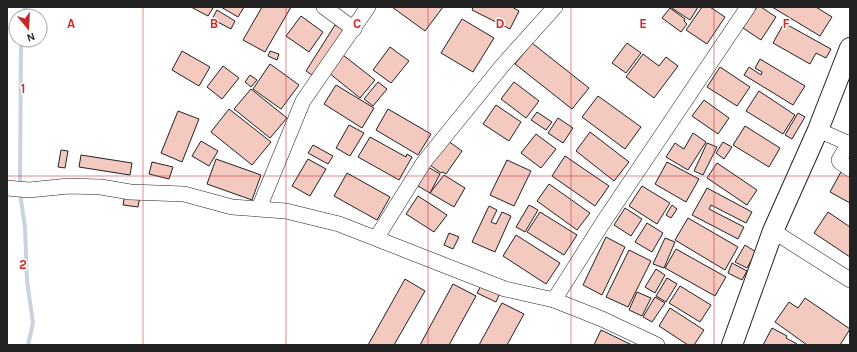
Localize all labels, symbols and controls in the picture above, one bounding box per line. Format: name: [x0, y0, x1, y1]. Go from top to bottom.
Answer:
north arrow: [8, 8, 48, 48]
text: A: [67, 16, 75, 31]
text: B: [210, 16, 218, 31]
text: C: [353, 16, 361, 31]
text: D: [496, 16, 505, 31]
text: E: [639, 16, 647, 31]
text: F: [782, 16, 790, 31]
text: N: [25, 30, 37, 44]
text: 1: [21, 81, 25, 96]
text: 2: [19, 257, 27, 272]

